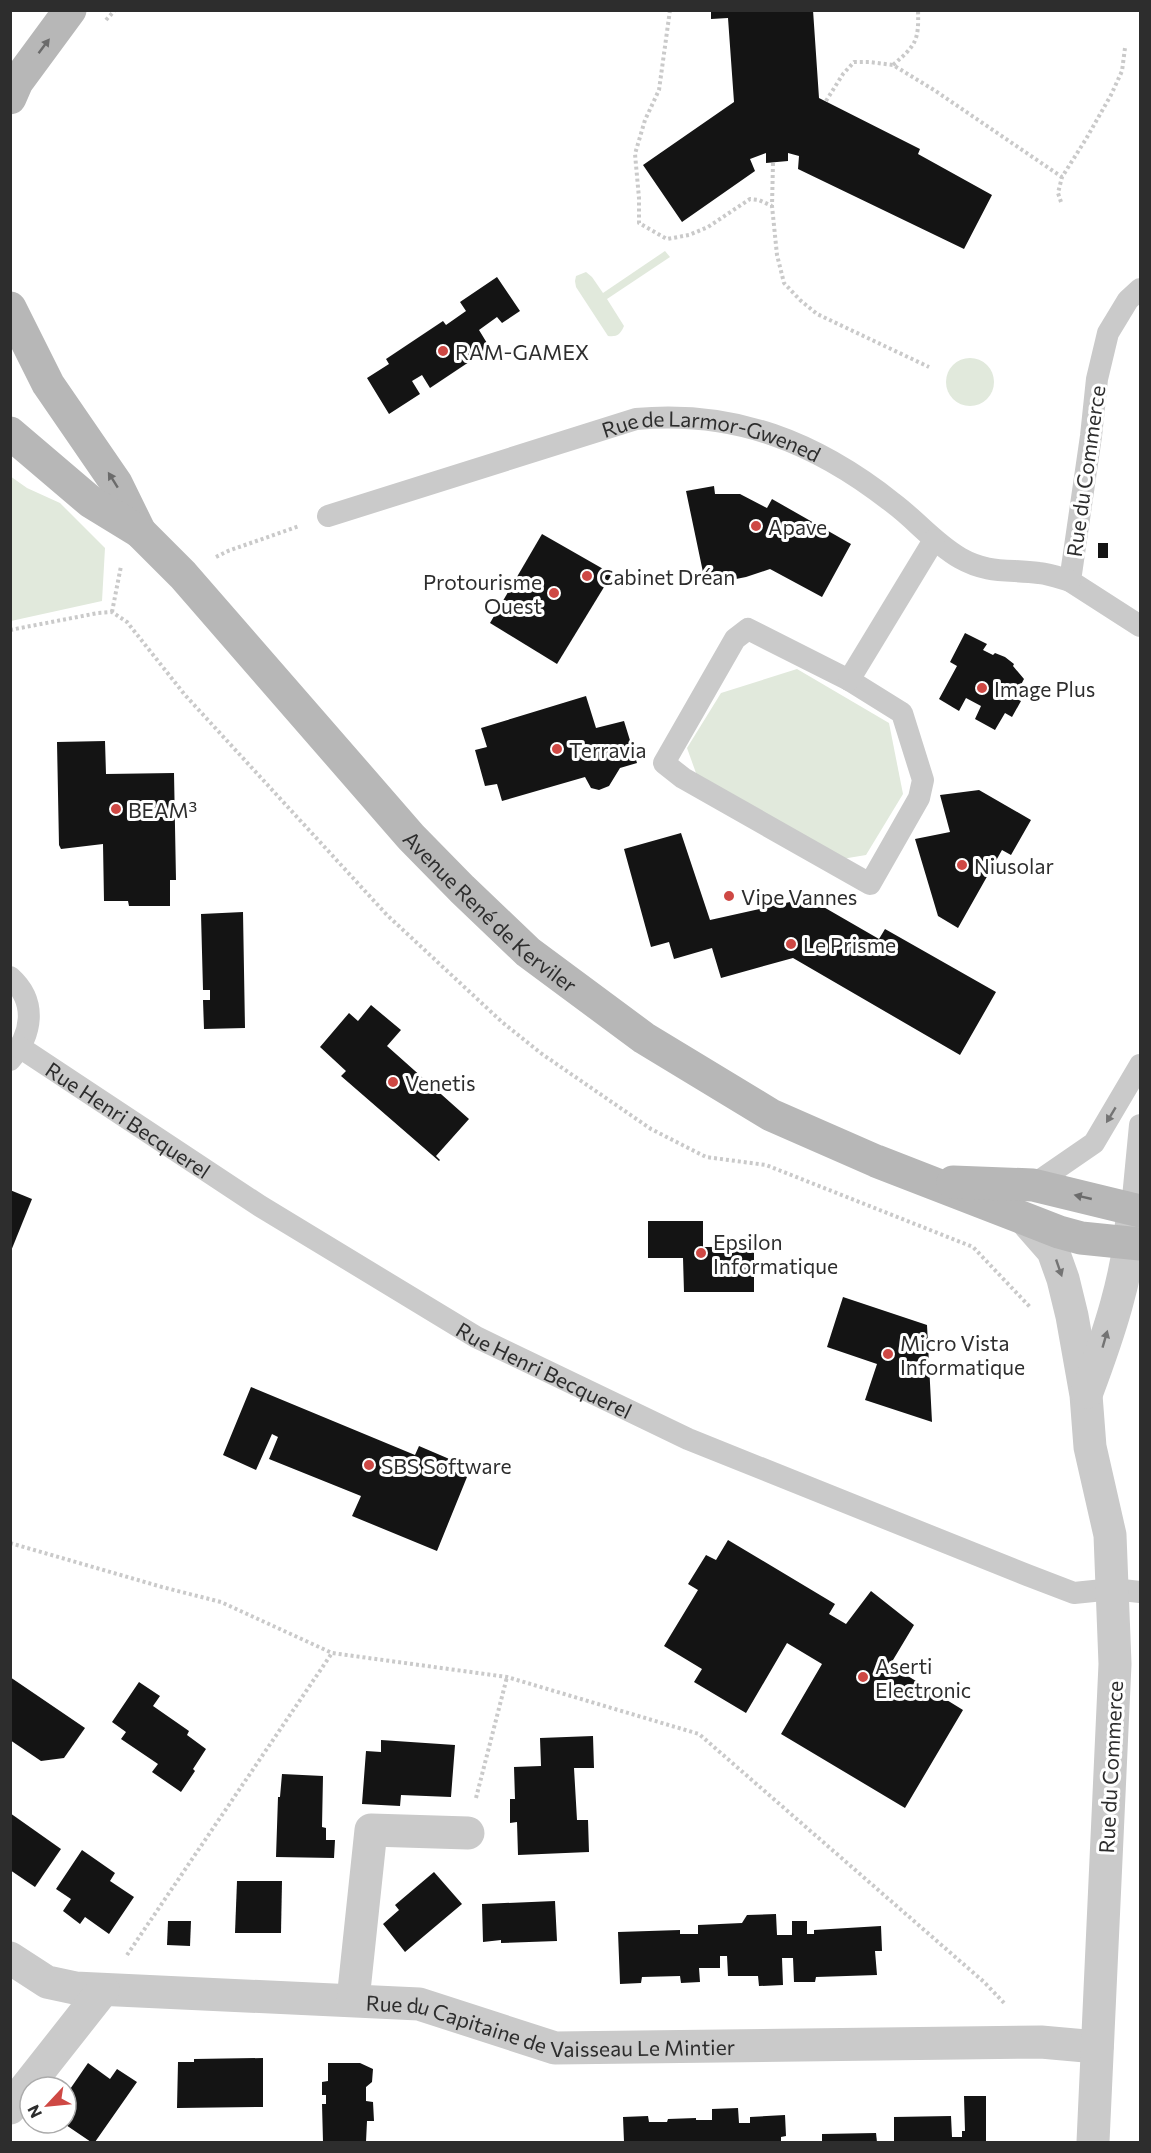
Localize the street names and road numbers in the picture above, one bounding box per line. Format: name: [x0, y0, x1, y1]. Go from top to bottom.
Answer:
street label: Rue du Commerce: [1061, 384, 1109, 558]
street label: Rue de Larmor-Gwened: [598, 405, 825, 466]
street label: Avenue René de Kerviler: [399, 825, 582, 997]
street label: Rue Henri Becquerel: [42, 1056, 216, 1183]
street label: Rue Henri Becquerel: [452, 1316, 636, 1423]
street label: Rue du Commerce: [1093, 1680, 1127, 1854]
street label: Rue du Capitaine de Vaisseau Le Mintier: [365, 1989, 735, 2061]

